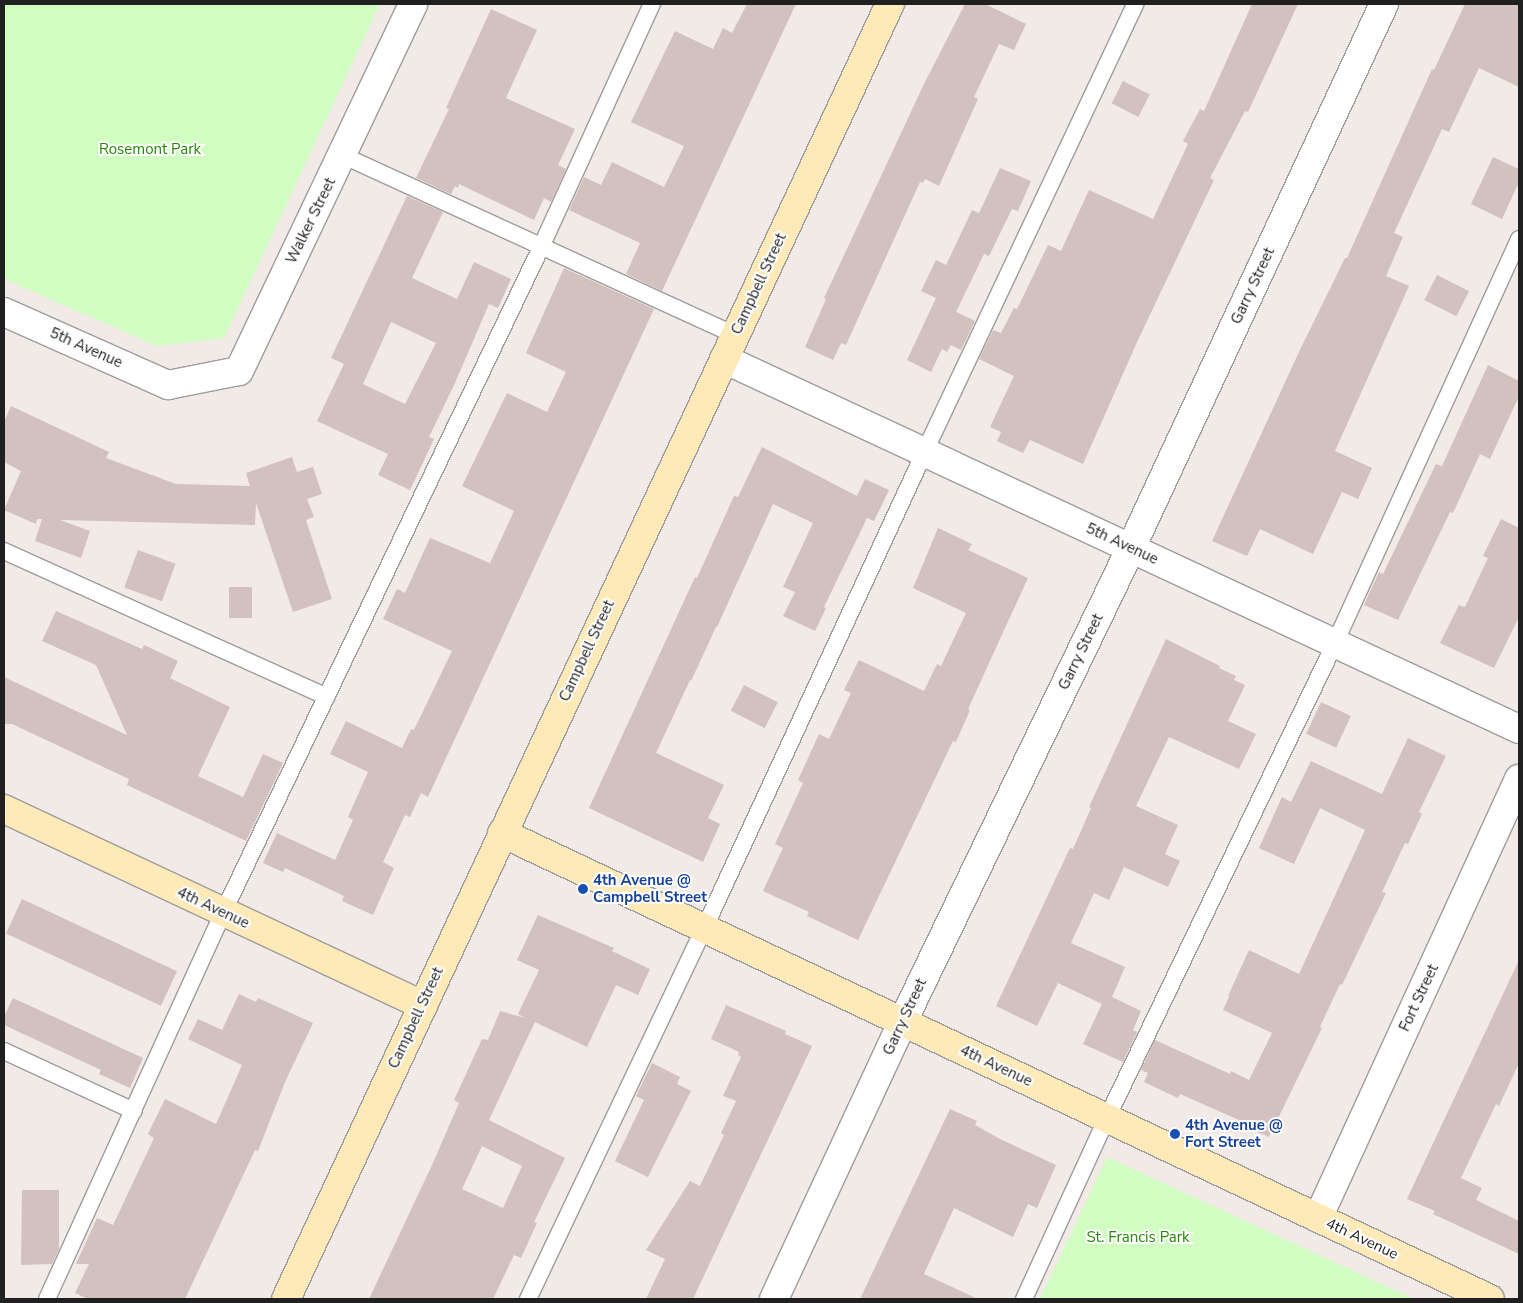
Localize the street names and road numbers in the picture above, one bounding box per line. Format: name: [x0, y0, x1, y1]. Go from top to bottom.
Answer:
street label: Walker Street: [282, 175, 340, 267]
street label: Campbell Street: [728, 230, 790, 338]
street label: Garry Street: [1227, 245, 1279, 327]
street label: 5th Avenue: [47, 324, 125, 372]
street label: 5th Avenue: [1083, 519, 1161, 569]
street label: Campbell Street: [556, 597, 618, 705]
street label: Garry Street: [1055, 611, 1107, 693]
street label: 4th Avenue: [174, 883, 252, 933]
street label: Fort Street: [1396, 962, 1442, 1034]
street label: Campbell Street: [385, 964, 447, 1072]
street label: Garry Street: [879, 976, 931, 1058]
street label: 4th Avenue: [957, 1041, 1035, 1091]
street label: 4th Avenue: [1323, 1214, 1401, 1264]

